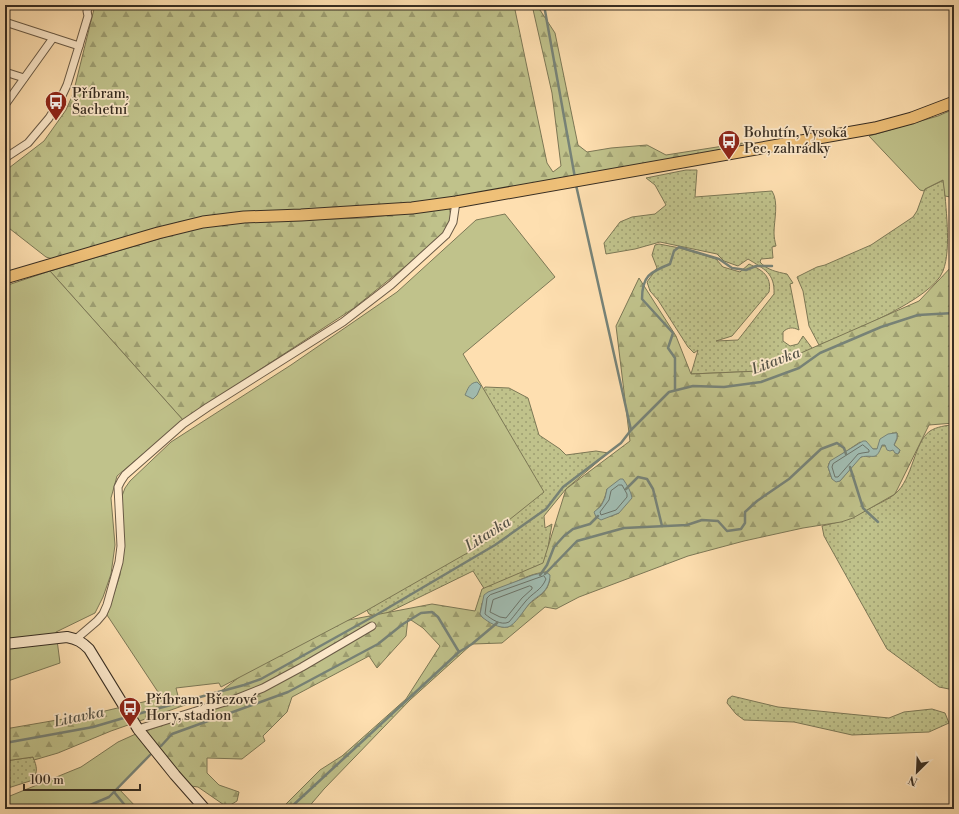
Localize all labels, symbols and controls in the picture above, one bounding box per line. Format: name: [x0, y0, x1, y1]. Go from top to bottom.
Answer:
place label: Příbram, Šachetní: [72, 85, 129, 119]
bus stop icon: Příbram, Šachetní: [43, 89, 69, 122]
place label: Bohutín, Vysoká Pec, zahrádky: [743, 124, 848, 158]
bus stop icon: Bohutín, Vysoká Pec, zahrádky: [716, 128, 742, 161]
water label: Litavka: [748, 343, 804, 379]
water label: Litavka: [461, 512, 515, 556]
place label: Příbram, Březové Hory, stadion: [146, 691, 257, 725]
bus stop icon: Příbram, Březové Hory, stadion: [117, 695, 143, 728]
water label: Litavka: [51, 702, 106, 732]
north arrow: [897, 752, 937, 792]
scale bar: [24, 766, 140, 792]
text: N: [906, 772, 920, 788]
text: 100 m: [30, 773, 64, 788]

